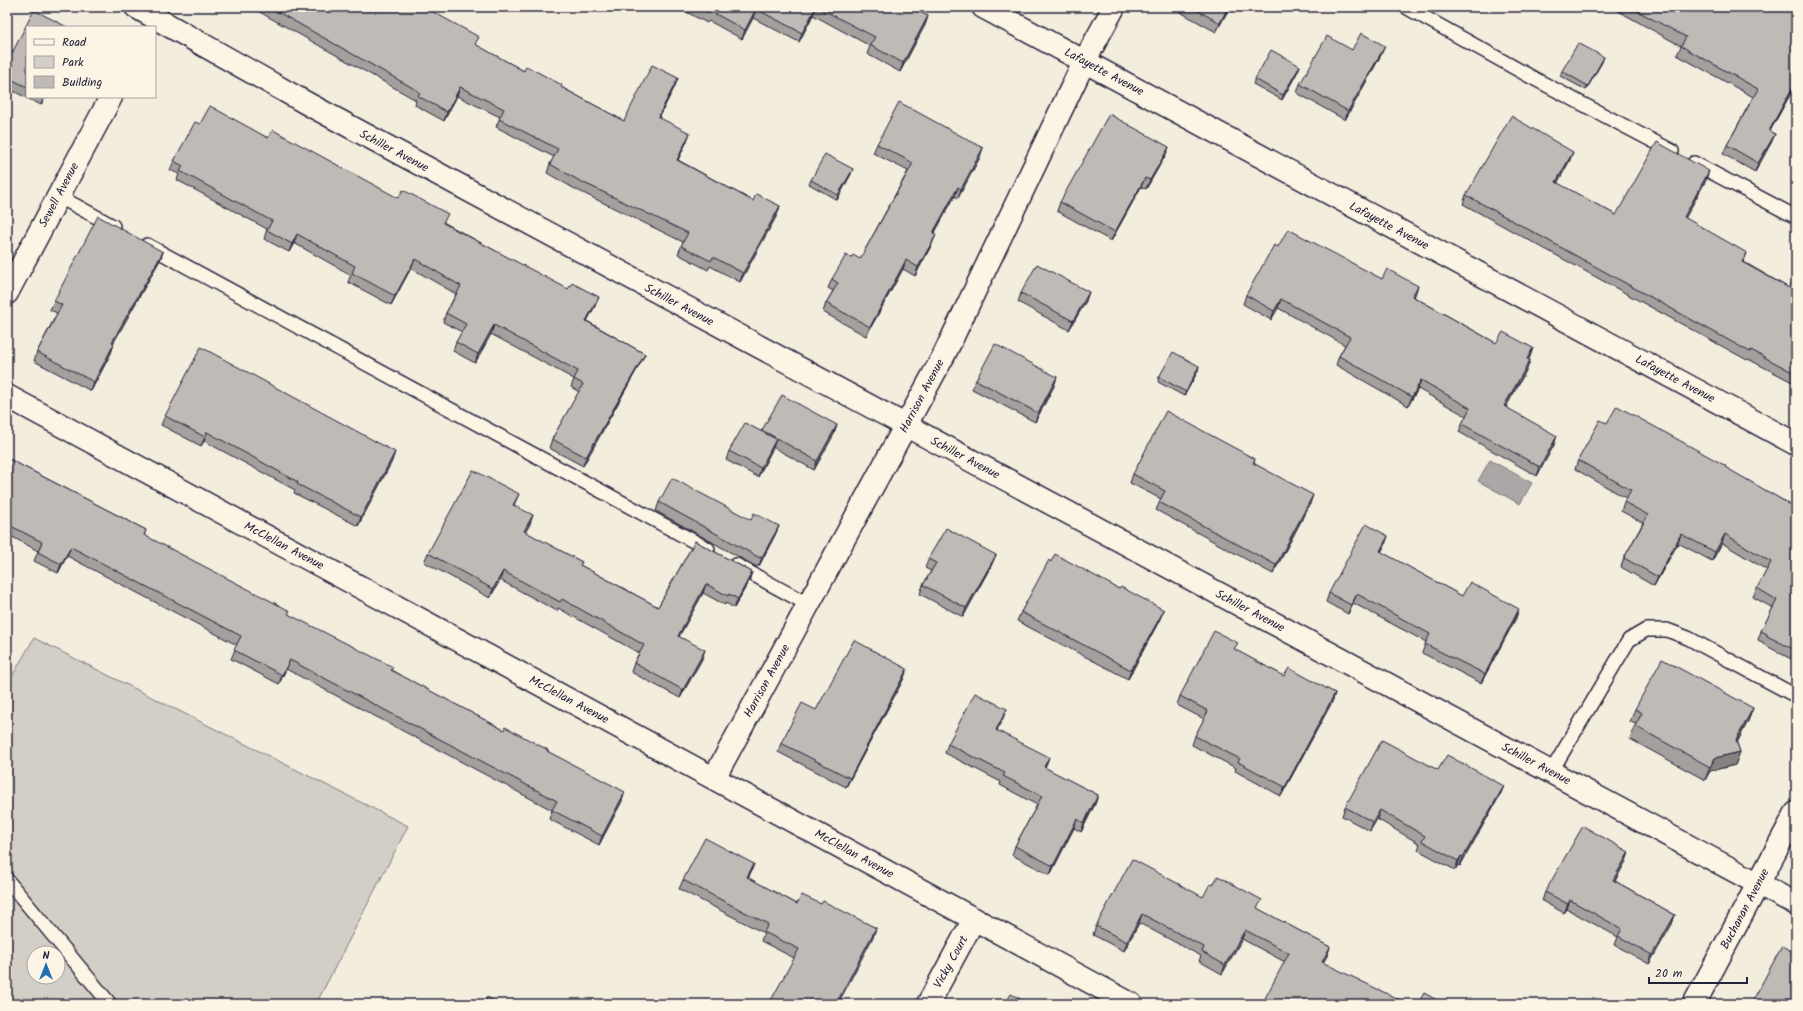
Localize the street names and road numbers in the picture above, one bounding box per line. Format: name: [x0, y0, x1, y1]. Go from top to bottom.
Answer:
street label: Lafayette Avenue: [1061, 43, 1148, 101]
street label: Schiller Avenue: [356, 125, 433, 178]
street label: Sewell Avenue: [34, 159, 84, 231]
street label: Lafayette Avenue: [1346, 197, 1433, 255]
street label: Schiller Avenue: [641, 279, 718, 332]
street label: Lafayette Avenue: [1632, 350, 1719, 408]
street label: Harrison Avenue: [894, 355, 950, 436]
street label: Schiller Avenue: [927, 432, 1004, 485]
street label: McClellan Avenue: [241, 517, 328, 575]
street label: Schiller Avenue: [1212, 585, 1289, 638]
street label: Harrison Avenue: [739, 640, 795, 721]
street label: McClellan Avenue: [526, 671, 613, 729]
street label: Schiller Avenue: [1498, 738, 1575, 791]
street label: McClellan Avenue: [811, 824, 898, 884]
street label: Buchanan Avenue: [1716, 865, 1775, 953]
street label: Vicky Court: [929, 932, 973, 992]

